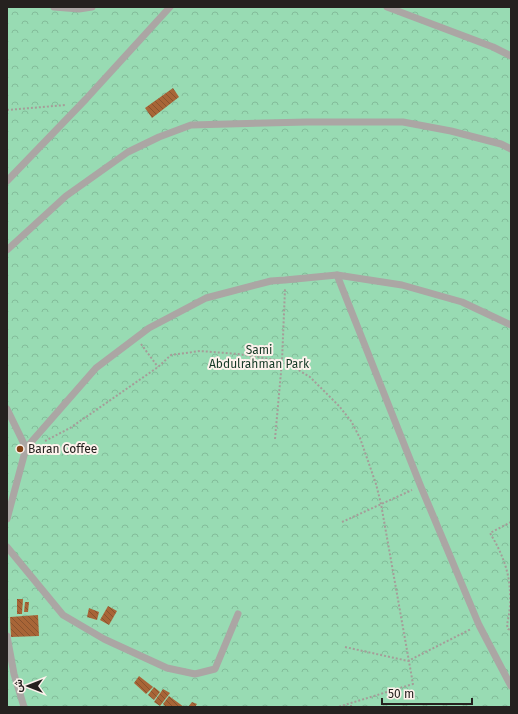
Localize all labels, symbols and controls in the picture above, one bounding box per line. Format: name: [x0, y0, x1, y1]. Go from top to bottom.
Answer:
park label: Sami Abdulrahman Park: [209, 343, 310, 371]
place label: Baran Coffee: [28, 442, 97, 456]
marker: Baran Coffee: [15, 444, 25, 454]
north arrow: [8, 666, 48, 706]
text: ش: [12, 679, 25, 693]
scale bar: [382, 680, 472, 706]
text: 50 m: [388, 687, 414, 701]

